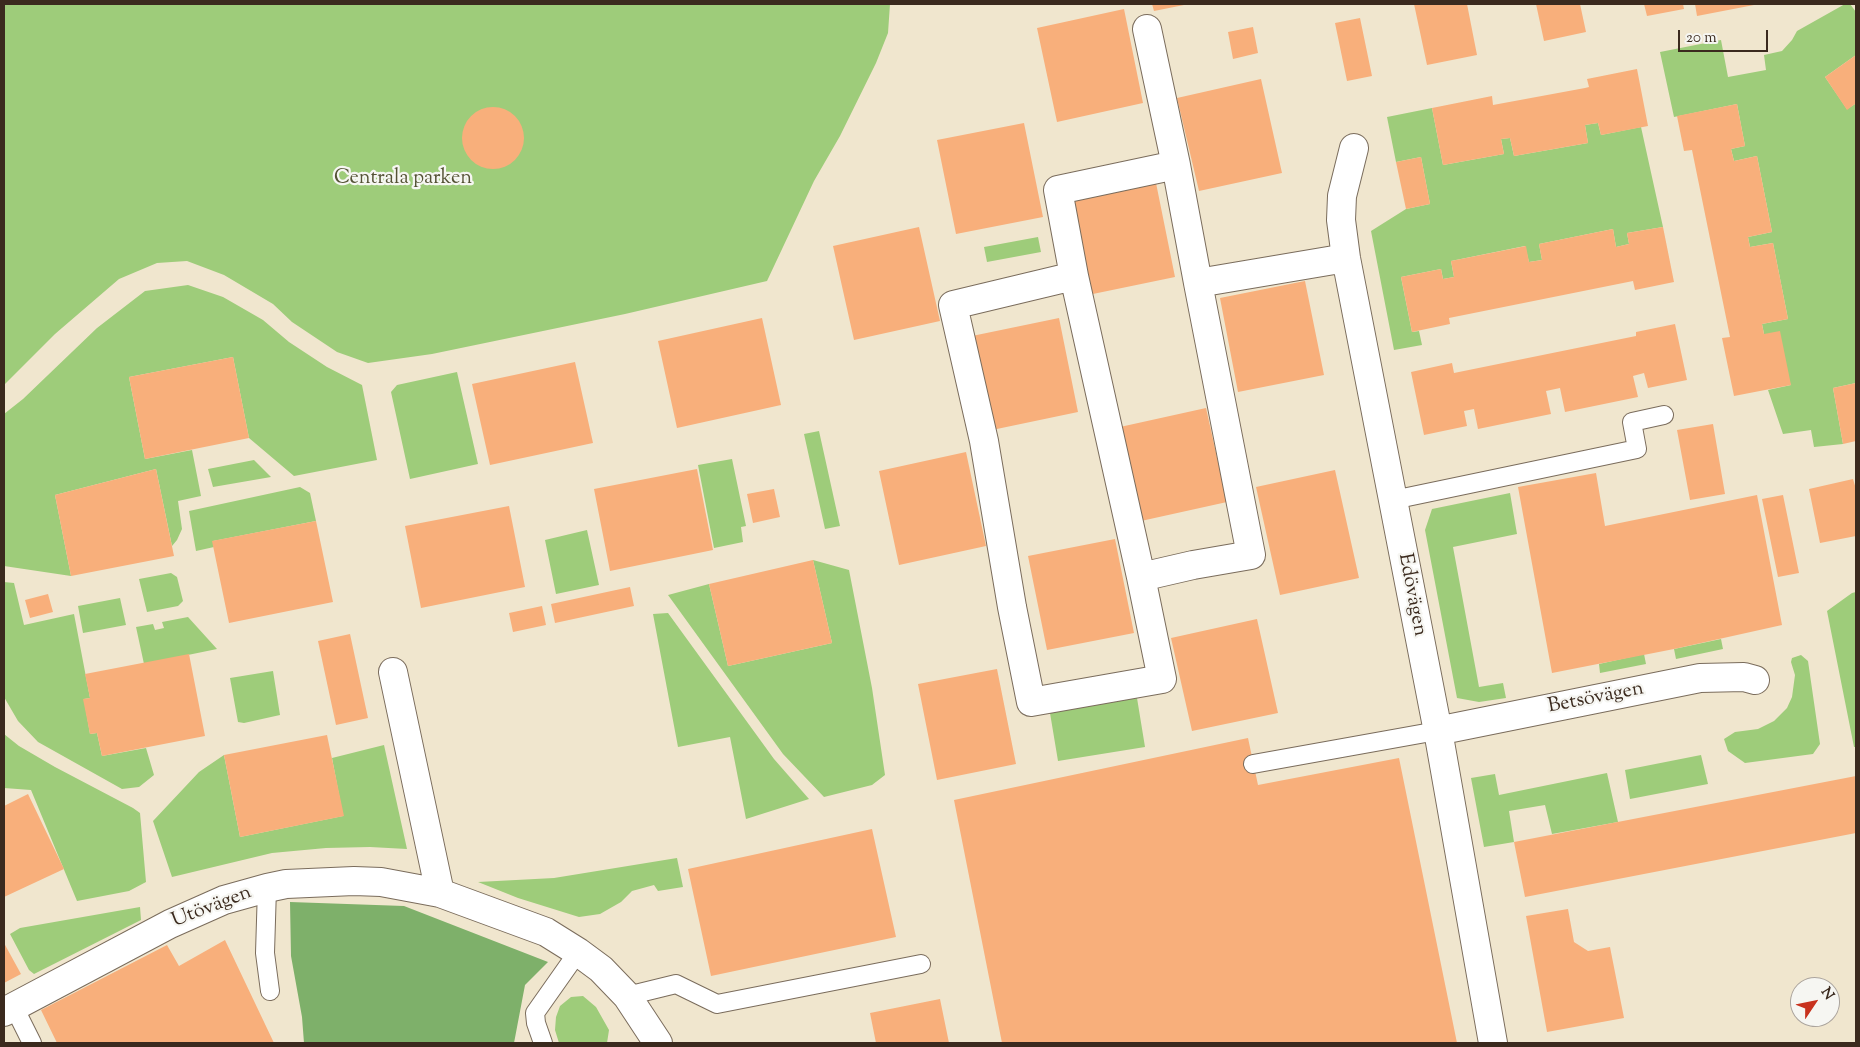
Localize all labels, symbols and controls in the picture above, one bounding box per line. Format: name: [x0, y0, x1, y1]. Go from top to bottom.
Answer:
scale bar: [1680, 20, 1770, 52]
text: 20 m: [1686, 28, 1717, 49]
park label: Centrala parken: [334, 168, 472, 192]
street label: Edövägen: [1391, 552, 1431, 638]
street label: Betsövägen: [1546, 678, 1646, 720]
street label: Utövägen: [169, 882, 255, 934]
north arrow: [1790, 977, 1840, 1027]
text: N: [1815, 984, 1838, 1004]

